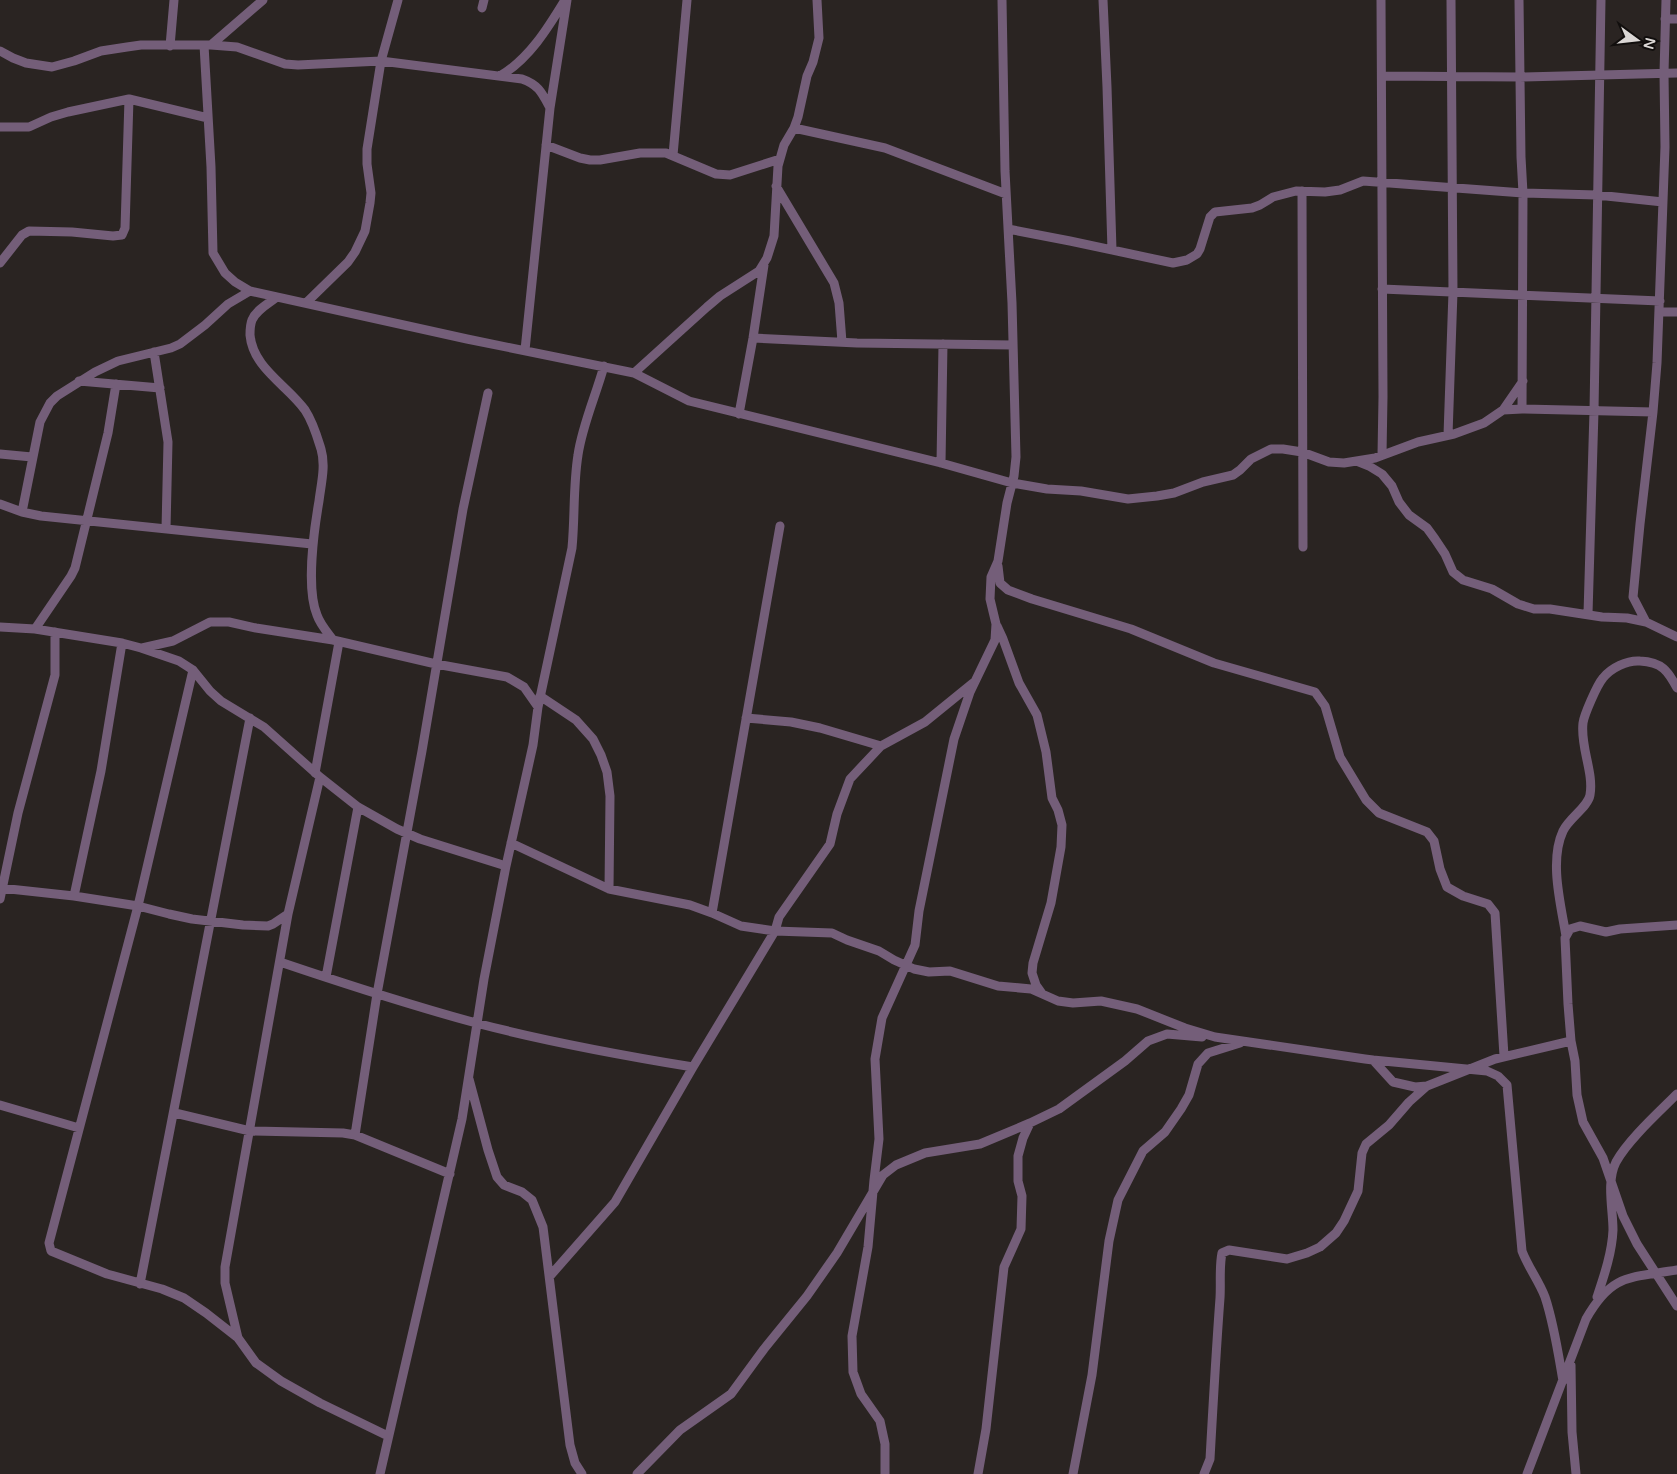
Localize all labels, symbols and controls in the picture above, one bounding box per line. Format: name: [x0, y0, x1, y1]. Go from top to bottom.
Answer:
north arrow: [1612, 15, 1662, 65]
text: N: [1639, 36, 1659, 51]

